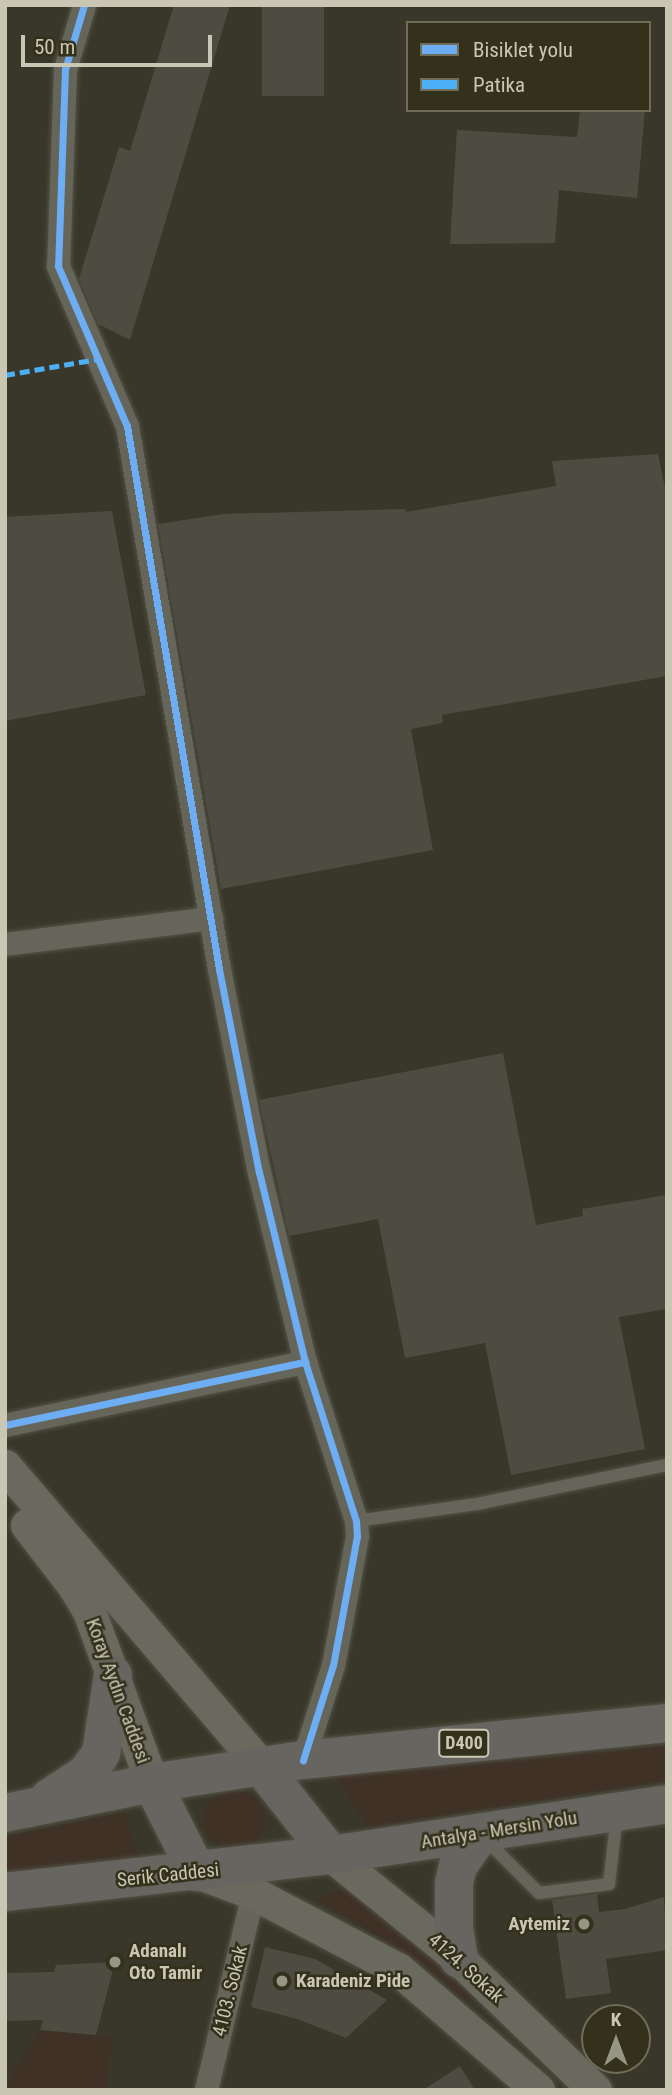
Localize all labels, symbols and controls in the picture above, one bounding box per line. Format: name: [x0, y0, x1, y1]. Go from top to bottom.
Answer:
scale bar: [24, 21, 215, 65]
legend: [406, 21, 651, 112]
text: 50 m: [34, 35, 75, 59]
text: Bisiklet yolu: [473, 38, 573, 62]
text: Patika: [473, 73, 525, 97]
street label: Koray Aydın Caddesi: [81, 1615, 155, 1767]
road number: D400: [438, 1728, 490, 1758]
street label: Antalya - Mersin Yolu: [419, 1806, 579, 1854]
street label: Serik Caddesi: [116, 1858, 220, 1892]
place label: Aytemiz: [508, 1913, 570, 1935]
marker: Aytemiz: [576, 1916, 592, 1932]
street label: 4124. Sokak: [424, 1929, 508, 2007]
place label: Adanalı Oto Tamir: [129, 1940, 203, 1984]
street label: 4103. Sokak: [208, 1943, 252, 2039]
marker: Adanalı Oto Tamir: [107, 1954, 123, 1970]
place label: Karadeniz Pide: [296, 1970, 410, 1992]
marker: Karadeniz Pide: [274, 1973, 290, 1989]
north arrow: [581, 2004, 651, 2074]
text: K: [611, 2008, 621, 2031]

